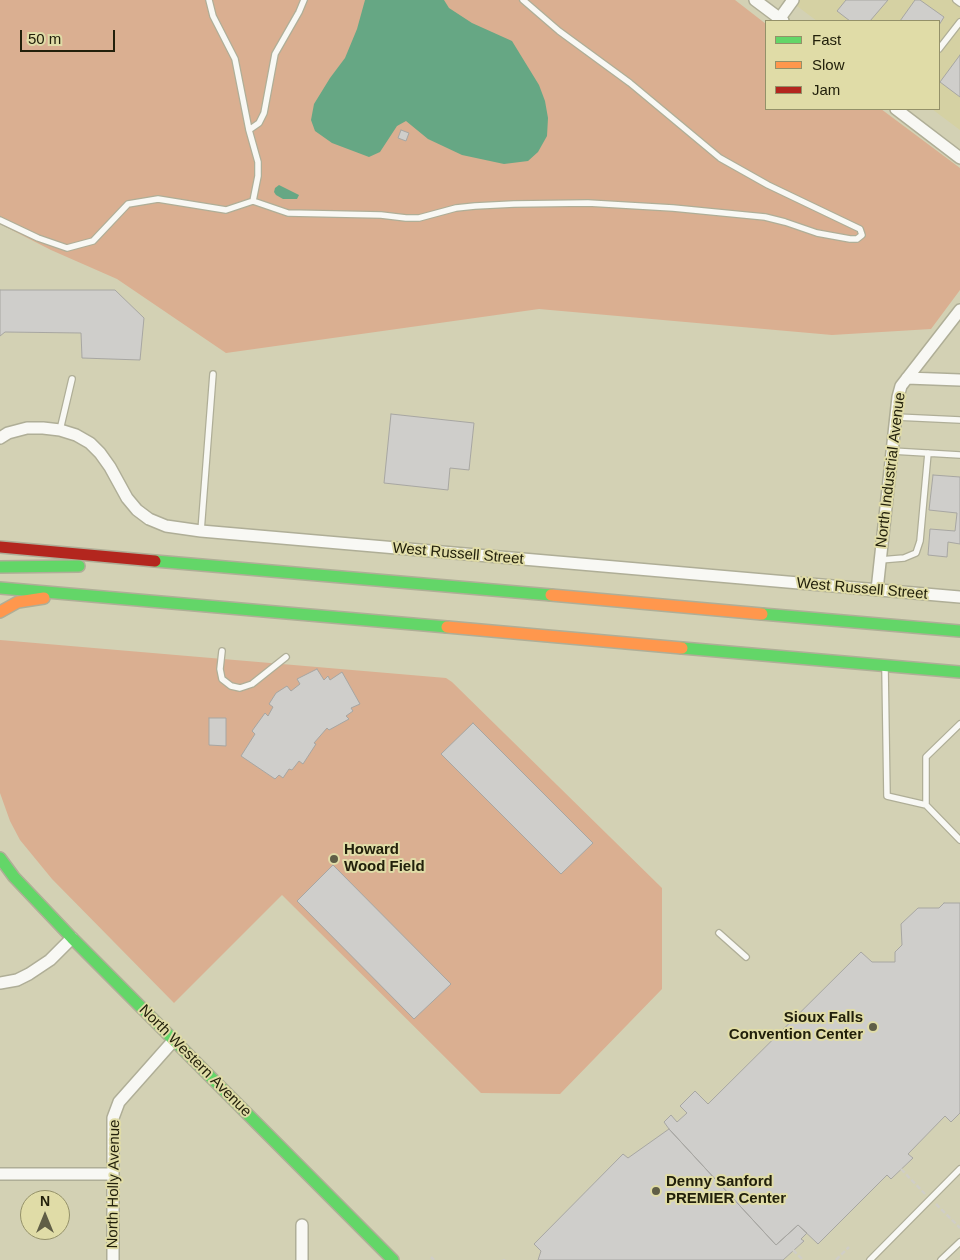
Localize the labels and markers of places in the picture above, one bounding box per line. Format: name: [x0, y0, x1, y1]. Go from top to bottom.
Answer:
place label: Howard Wood Field: [344, 841, 425, 876]
marker: Howard Wood Field: [328, 853, 340, 865]
place label: Sioux Falls Convention Center: [729, 1009, 863, 1044]
marker: Sioux Falls Convention Center: [867, 1021, 879, 1033]
place label: Denny Sanford PREMIER Center: [666, 1173, 786, 1208]
marker: Denny Sanford PREMIER Center: [650, 1185, 662, 1197]

